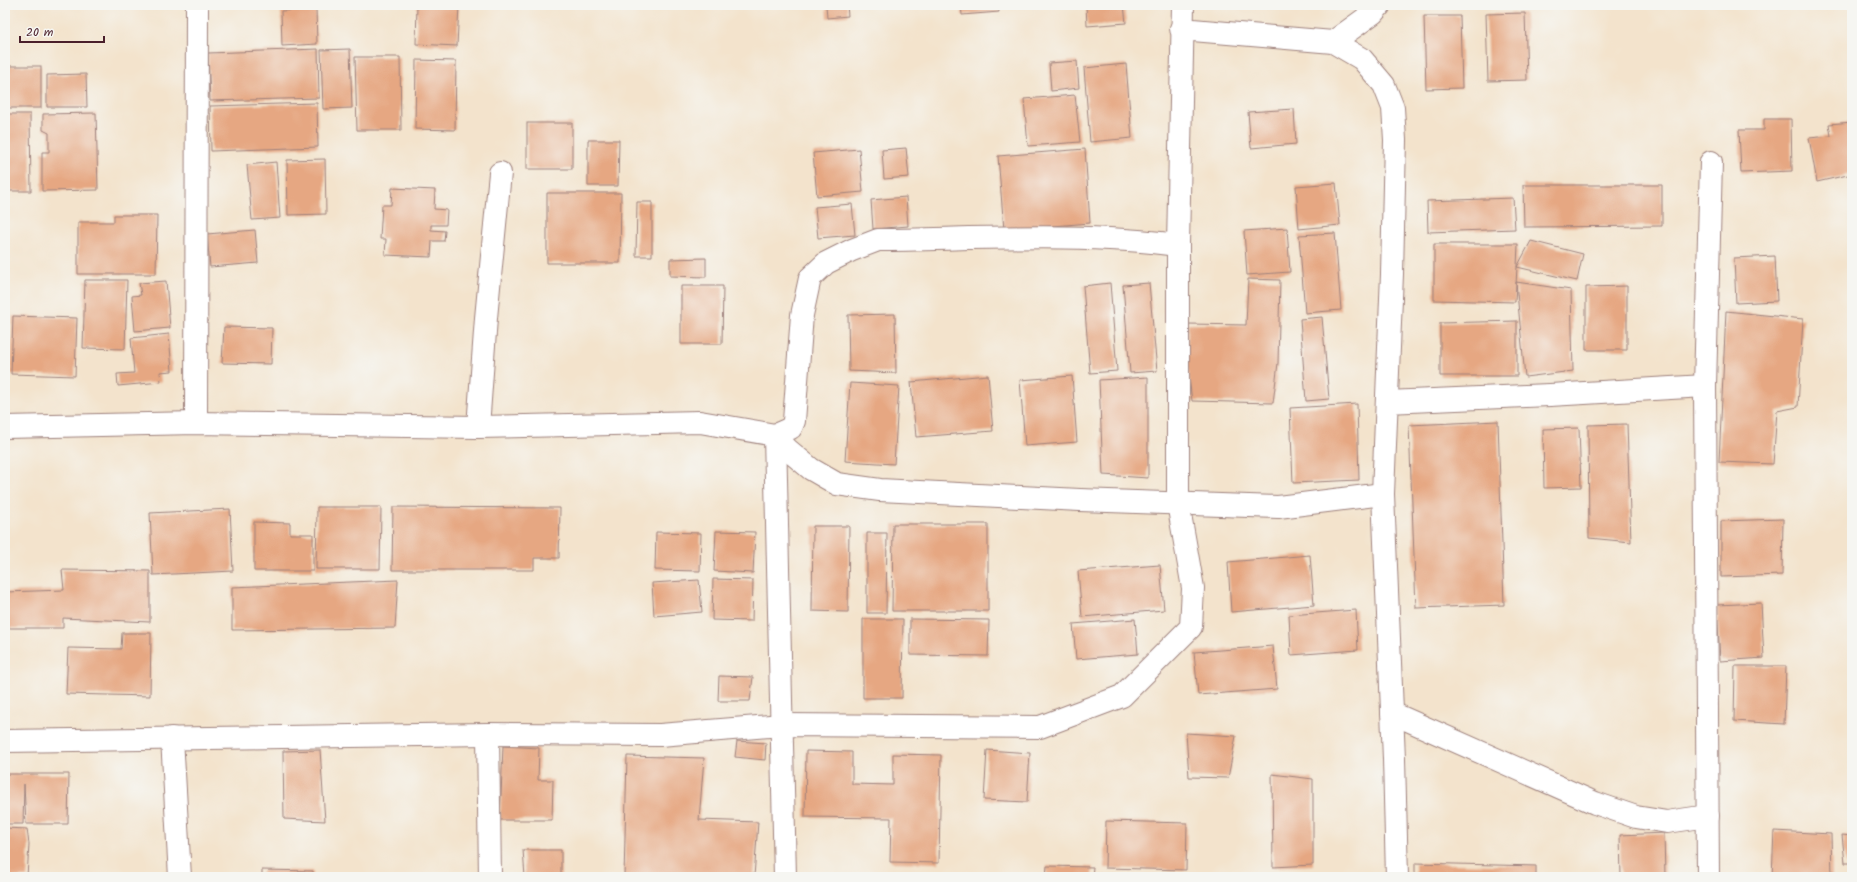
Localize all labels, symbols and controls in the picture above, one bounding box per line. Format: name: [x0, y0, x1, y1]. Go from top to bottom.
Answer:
scale bar: [20, 18, 104, 44]
text: 20 m: [26, 23, 54, 42]

